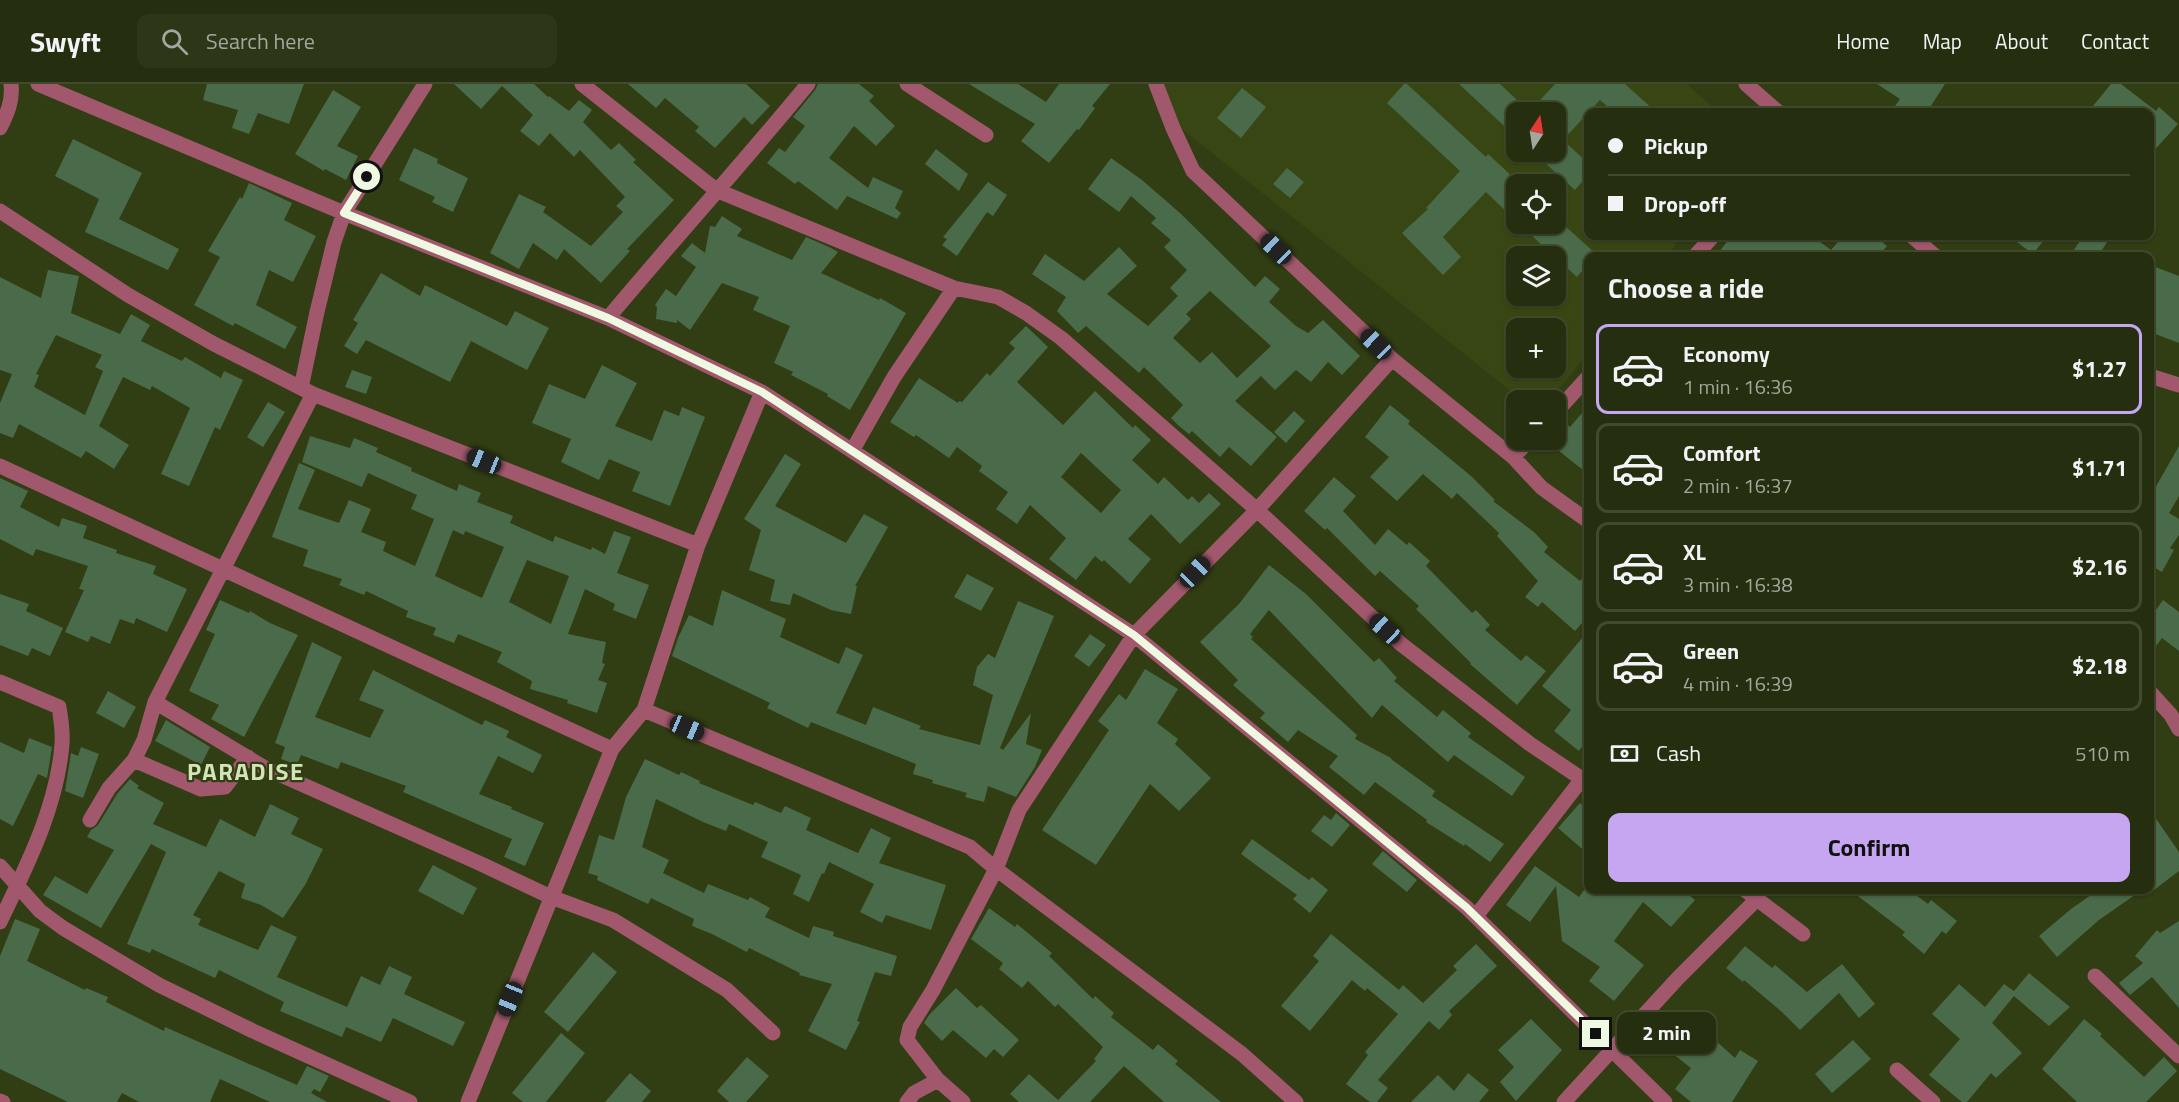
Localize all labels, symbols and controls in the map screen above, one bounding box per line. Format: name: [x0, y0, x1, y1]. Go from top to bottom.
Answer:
search box: [137, 14, 557, 68]
text: Swyft: [30, 20, 101, 63]
text: Search here: [206, 24, 315, 58]
icon: search: [158, 25, 191, 58]
text: Home: [1836, 25, 1890, 57]
text: Map: [1923, 25, 1962, 57]
text: About: [1995, 25, 2048, 57]
text: Contact: [2081, 25, 2149, 57]
north arrow: [1506, 102, 1566, 162]
map controls: [1506, 102, 1566, 450]
text: Pickup: [1644, 129, 1708, 163]
route start: [353, 163, 380, 190]
button: locate: [1506, 174, 1566, 234]
text: Drop-off: [1644, 187, 1726, 221]
car: [1257, 230, 1295, 268]
button: layers: [1506, 246, 1566, 306]
text: Choose a ride: [1608, 267, 1764, 308]
button: +: [1506, 318, 1566, 378]
car: [1357, 325, 1395, 363]
text: Economy: [1683, 337, 1770, 371]
icon: car: [1611, 342, 1665, 396]
text: $1.27: [2072, 352, 2127, 386]
text: 1 min · 16:36: [1683, 371, 1793, 402]
button: −: [1506, 390, 1566, 450]
text: Comfort: [1683, 436, 1761, 470]
icon: car: [1611, 441, 1665, 495]
car: [464, 446, 504, 476]
text: $1.71: [2072, 451, 2127, 485]
text: 2 min · 16:37: [1683, 470, 1793, 501]
text: XL: [1683, 535, 1706, 569]
icon: car: [1611, 540, 1665, 594]
text: $2.16: [2072, 550, 2127, 584]
car: [1176, 553, 1214, 591]
text: 3 min · 16:38: [1683, 569, 1793, 600]
car: [1366, 610, 1404, 648]
text: Green: [1683, 634, 1739, 668]
icon: car: [1611, 639, 1665, 693]
text: $2.18: [2072, 649, 2127, 683]
text: 4 min · 16:39: [1683, 668, 1793, 699]
car: [667, 713, 707, 743]
text: Cash: [1656, 736, 1701, 770]
icon: cash: [1608, 737, 1641, 770]
text: 510 m: [2075, 738, 2130, 769]
district label: PARADISE: [187, 753, 305, 789]
button: Confirm: [1608, 813, 2130, 882]
car: [495, 979, 525, 1019]
callout: 2 min: [1617, 1013, 1716, 1055]
text: 2 min: [1642, 1017, 1691, 1048]
route end: [1582, 1020, 1609, 1047]

